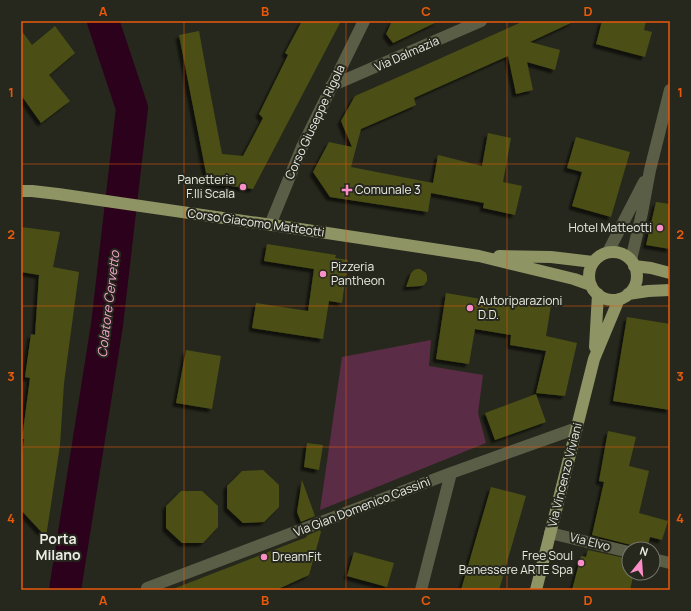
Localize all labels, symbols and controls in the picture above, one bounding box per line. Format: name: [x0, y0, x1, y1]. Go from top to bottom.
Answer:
text: A: [99, 2, 108, 20]
text: B: [261, 2, 269, 20]
text: C: [421, 2, 431, 20]
text: D: [583, 2, 593, 20]
street label: Via Dalmazia: [372, 32, 442, 75]
street label: Corso Giuseppe Rigola: [280, 62, 349, 182]
text: 1: [8, 83, 14, 101]
text: 1: [677, 83, 683, 101]
place label: Panetteria F.lli Scala: [178, 171, 235, 202]
place label: Comunale 3: [355, 181, 421, 198]
marker: Panetteria F.lli Scala: [238, 182, 248, 192]
marker: Comunale 3: [342, 185, 352, 195]
street label: Corso Giacomo Matteotti: [186, 204, 326, 241]
place label: Hotel Matteotti: [568, 219, 652, 236]
marker: Hotel Matteotti: [655, 223, 665, 233]
text: 2: [7, 225, 15, 243]
text: 2: [676, 225, 684, 243]
water label: Colatore Cervetto: [93, 248, 124, 358]
place label: Pizzeria Pantheon: [331, 258, 385, 289]
marker: Pizzeria Pantheon: [318, 269, 328, 279]
place label: Autoriparazioni D.D.: [478, 292, 562, 323]
marker: Autoriparazioni D.D.: [465, 303, 475, 313]
text: 3: [7, 367, 15, 385]
text: 3: [676, 367, 684, 385]
street label: Via Vincenzo Viviani: [543, 421, 586, 529]
street label: Via Gian Domenico Cassini: [291, 473, 433, 540]
text: 4: [7, 509, 15, 527]
text: 4: [676, 509, 684, 527]
street label: Via Elvo: [568, 528, 612, 555]
district label: Porta Milano: [35, 529, 81, 564]
north arrow: [621, 541, 661, 581]
text: N: [638, 543, 650, 559]
place label: Free Soul Benessere ARTE Spa: [459, 547, 573, 578]
place label: DreamFit: [272, 548, 322, 565]
marker: DreamFit: [259, 552, 269, 562]
marker: Free Soul Benessere ARTE Spa: [576, 558, 586, 568]
text: A: [99, 591, 108, 609]
text: B: [261, 591, 269, 609]
text: C: [421, 591, 431, 609]
text: D: [583, 591, 593, 609]

